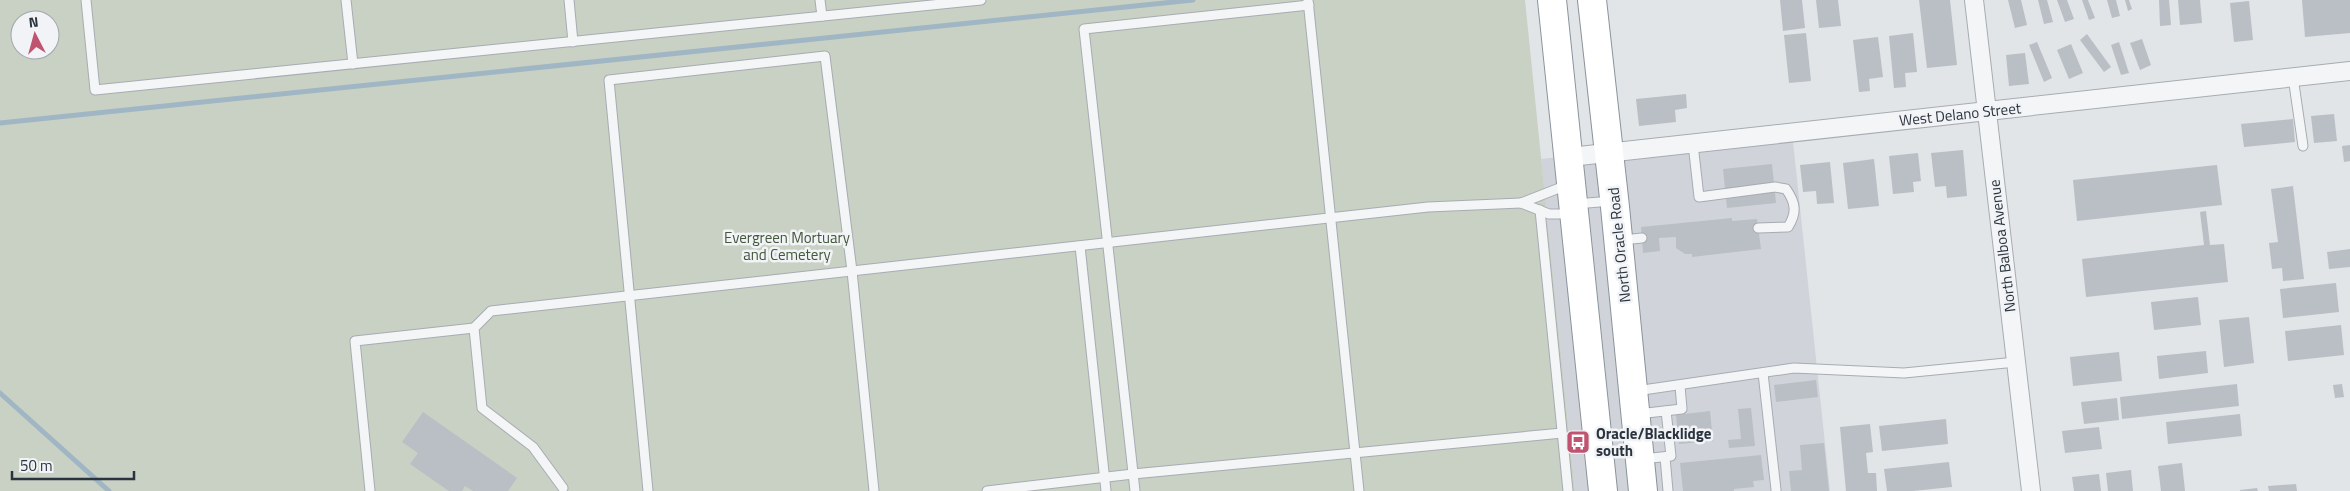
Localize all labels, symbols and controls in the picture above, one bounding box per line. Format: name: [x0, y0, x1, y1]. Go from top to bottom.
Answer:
north arrow: [10, 10, 60, 60]
text: N: [28, 11, 40, 33]
street label: West Delano Street: [1898, 96, 2023, 132]
street label: North Balboa Avenue: [1982, 178, 2022, 314]
street label: North Oracle Road: [1602, 186, 1636, 304]
park label: Evergreen Mortuary and Cemetery: [724, 226, 850, 266]
place label: Oracle/Blacklidge south: [1596, 422, 1712, 462]
bus stop icon: Oracle/Blacklidge south: [1565, 429, 1591, 455]
scale bar: [12, 448, 135, 480]
text: 50 m: [20, 454, 53, 477]

